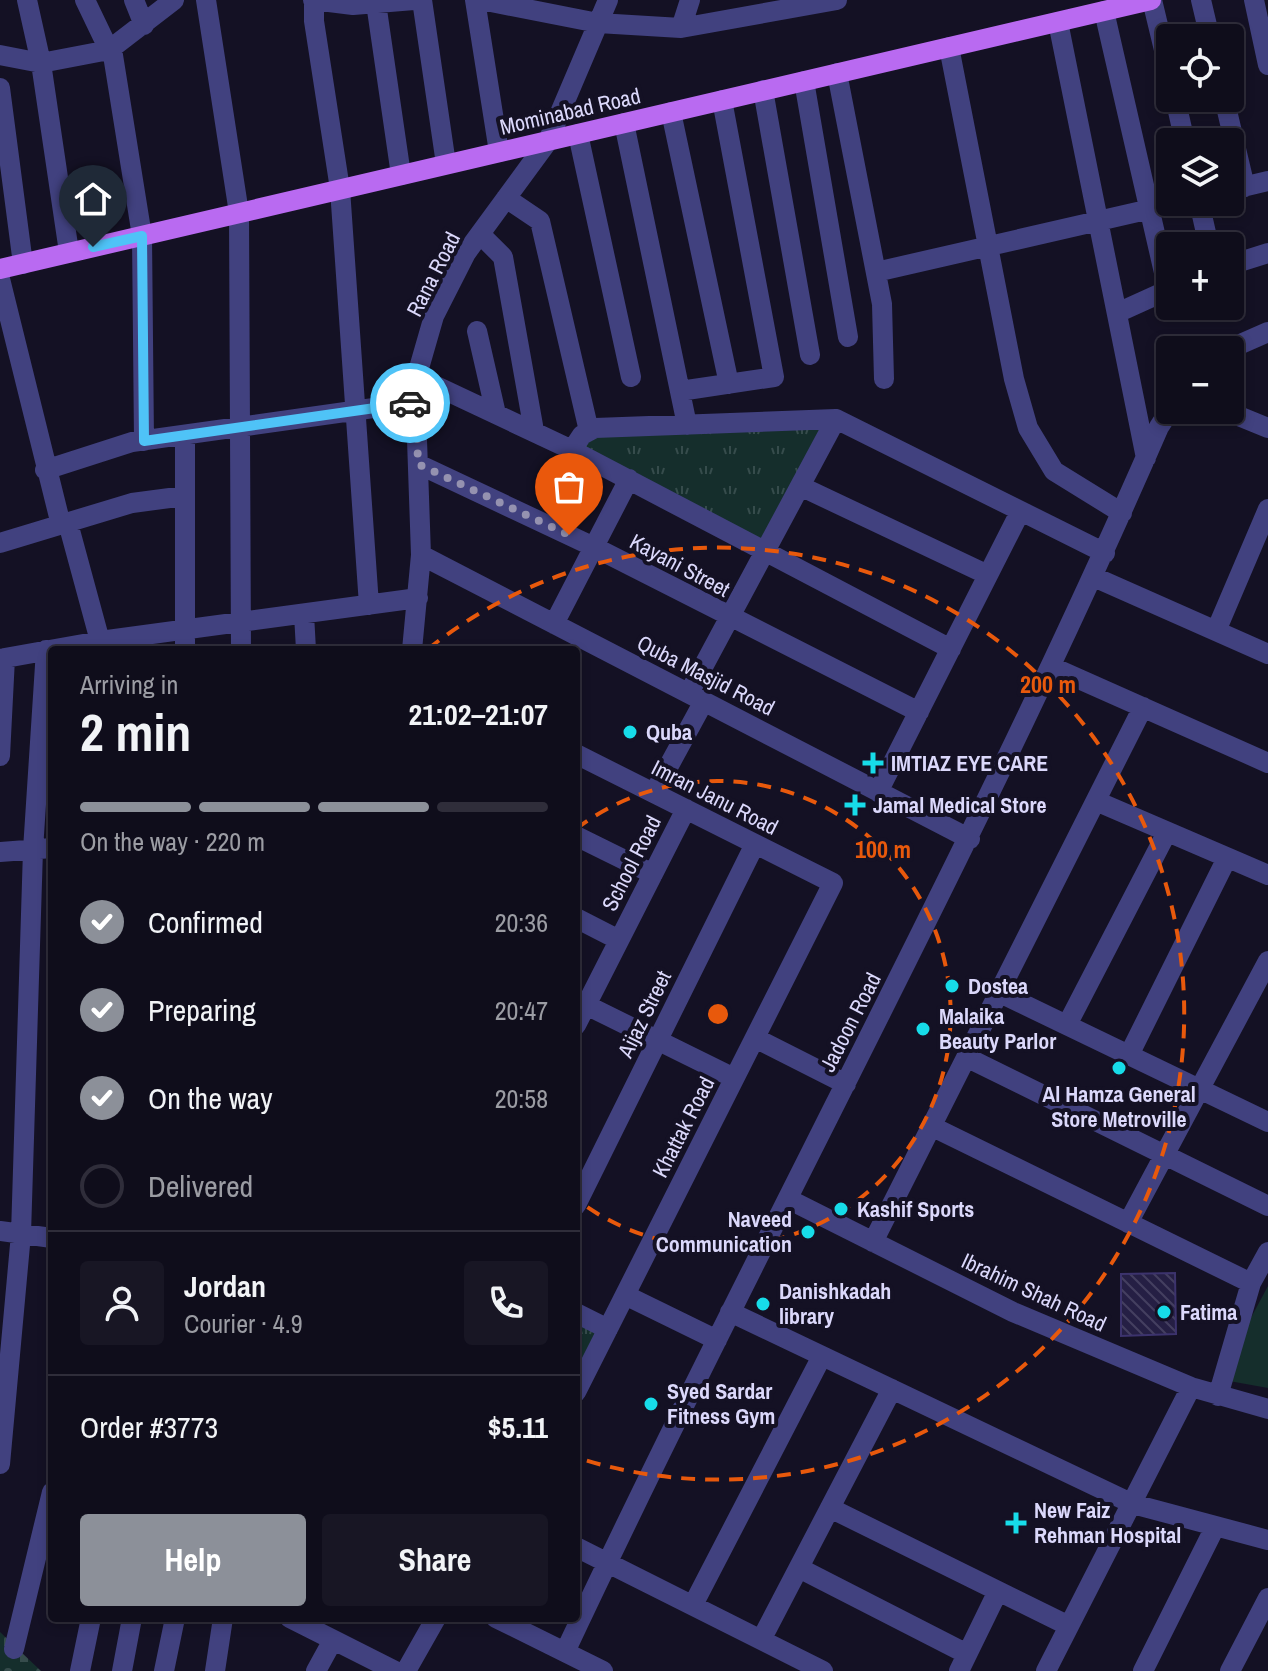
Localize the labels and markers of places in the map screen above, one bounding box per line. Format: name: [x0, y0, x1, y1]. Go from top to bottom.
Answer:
pin: [59, 165, 127, 247]
pin: [535, 453, 603, 535]
place label: Quba: [646, 717, 692, 747]
marker: Quba: [621, 723, 639, 741]
place label: IMTIAZ EYE CARE: [891, 748, 1048, 778]
marker: IMTIAZ EYE CARE: [862, 752, 884, 774]
place label: Jamal Medical Store: [873, 790, 1046, 820]
marker: Jamal Medical Store: [844, 794, 866, 816]
place label: Dostea: [968, 971, 1028, 1001]
marker: Dostea: [943, 977, 961, 995]
centre of rings: [704, 1000, 732, 1028]
place label: Malaika Beauty Parlor: [939, 1001, 1056, 1056]
marker: Malaika Beauty Parlor: [914, 1020, 932, 1038]
marker: Al Hamza General Store Metroville: [1110, 1059, 1128, 1077]
place label: Al Hamza General Store Metroville: [1042, 1079, 1196, 1134]
place label: Kashif Sports: [857, 1194, 974, 1224]
marker: Kashif Sports: [832, 1200, 850, 1218]
place label: Naveed Communication: [656, 1204, 792, 1259]
marker: Naveed Communication: [799, 1223, 817, 1241]
place label: Danishkadah library: [779, 1276, 891, 1331]
marker: Danishkadah library: [754, 1295, 772, 1313]
place label: Fatima: [1180, 1297, 1237, 1327]
marker: Fatima: [1155, 1303, 1173, 1321]
place label: Syed Sardar Fitness Gym: [667, 1376, 775, 1431]
marker: Syed Sardar Fitness Gym: [642, 1395, 660, 1413]
place label: New Faiz Rehman Hospital: [1034, 1495, 1181, 1550]
marker: New Faiz Rehman Hospital: [1005, 1512, 1027, 1534]

